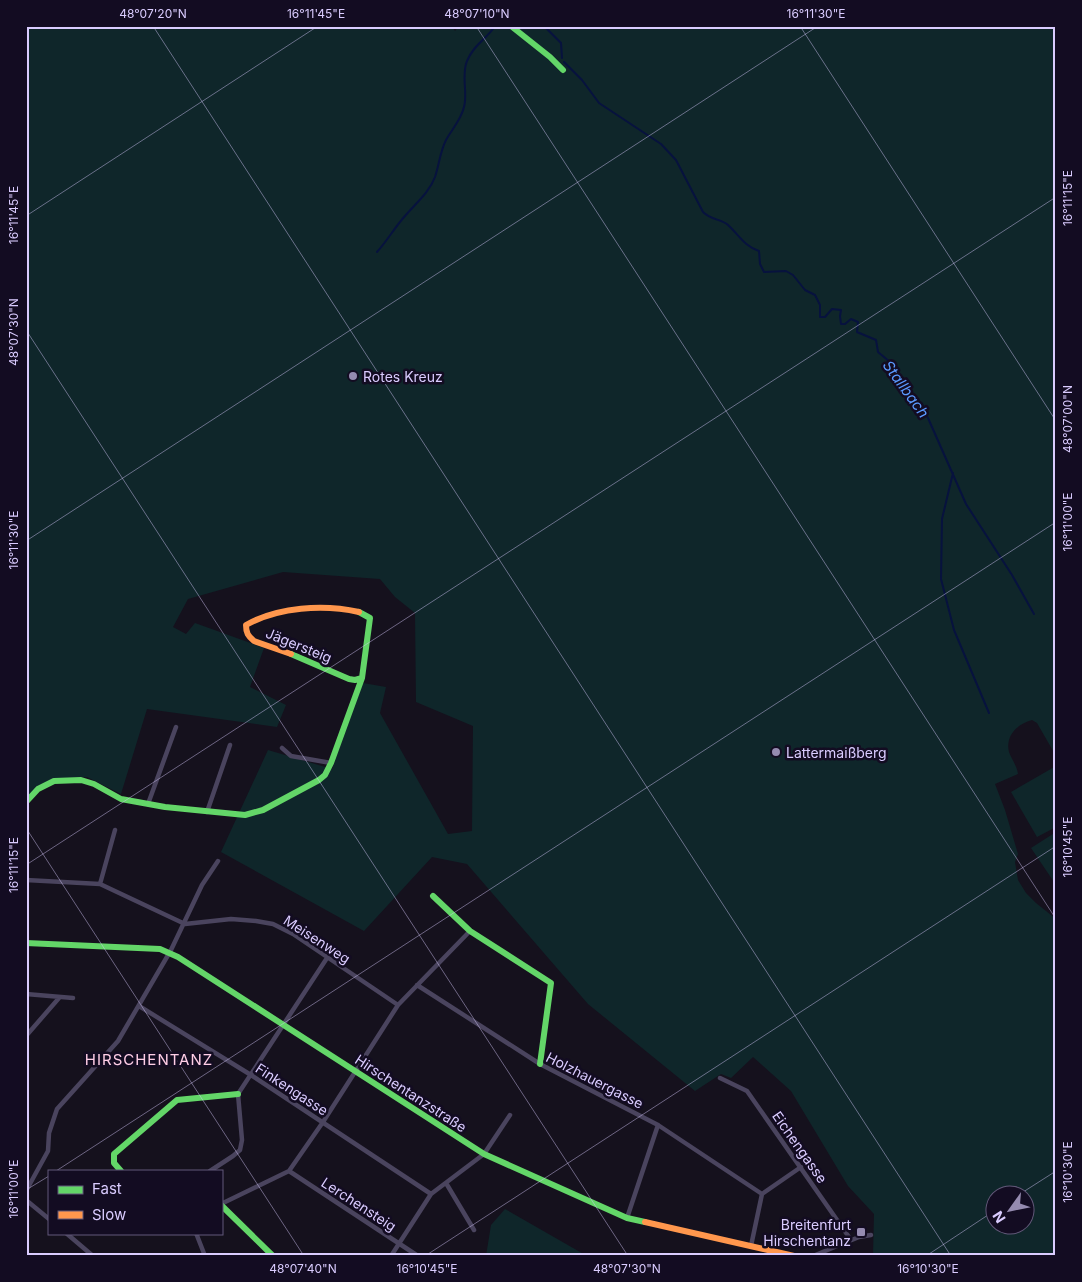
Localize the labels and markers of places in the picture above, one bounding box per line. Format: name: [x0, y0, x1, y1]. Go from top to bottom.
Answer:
place label: Rotes Kreuz: [363, 368, 443, 385]
marker: Rotes Kreuz: [347, 370, 359, 382]
place label: Lattermaißberg: [786, 744, 887, 761]
marker: Lattermaißberg: [770, 746, 782, 758]
place label: Breitenfurt Hirschentanz: [763, 1216, 851, 1249]
marker: Breitenfurt Hirschentanz: [855, 1226, 867, 1238]

